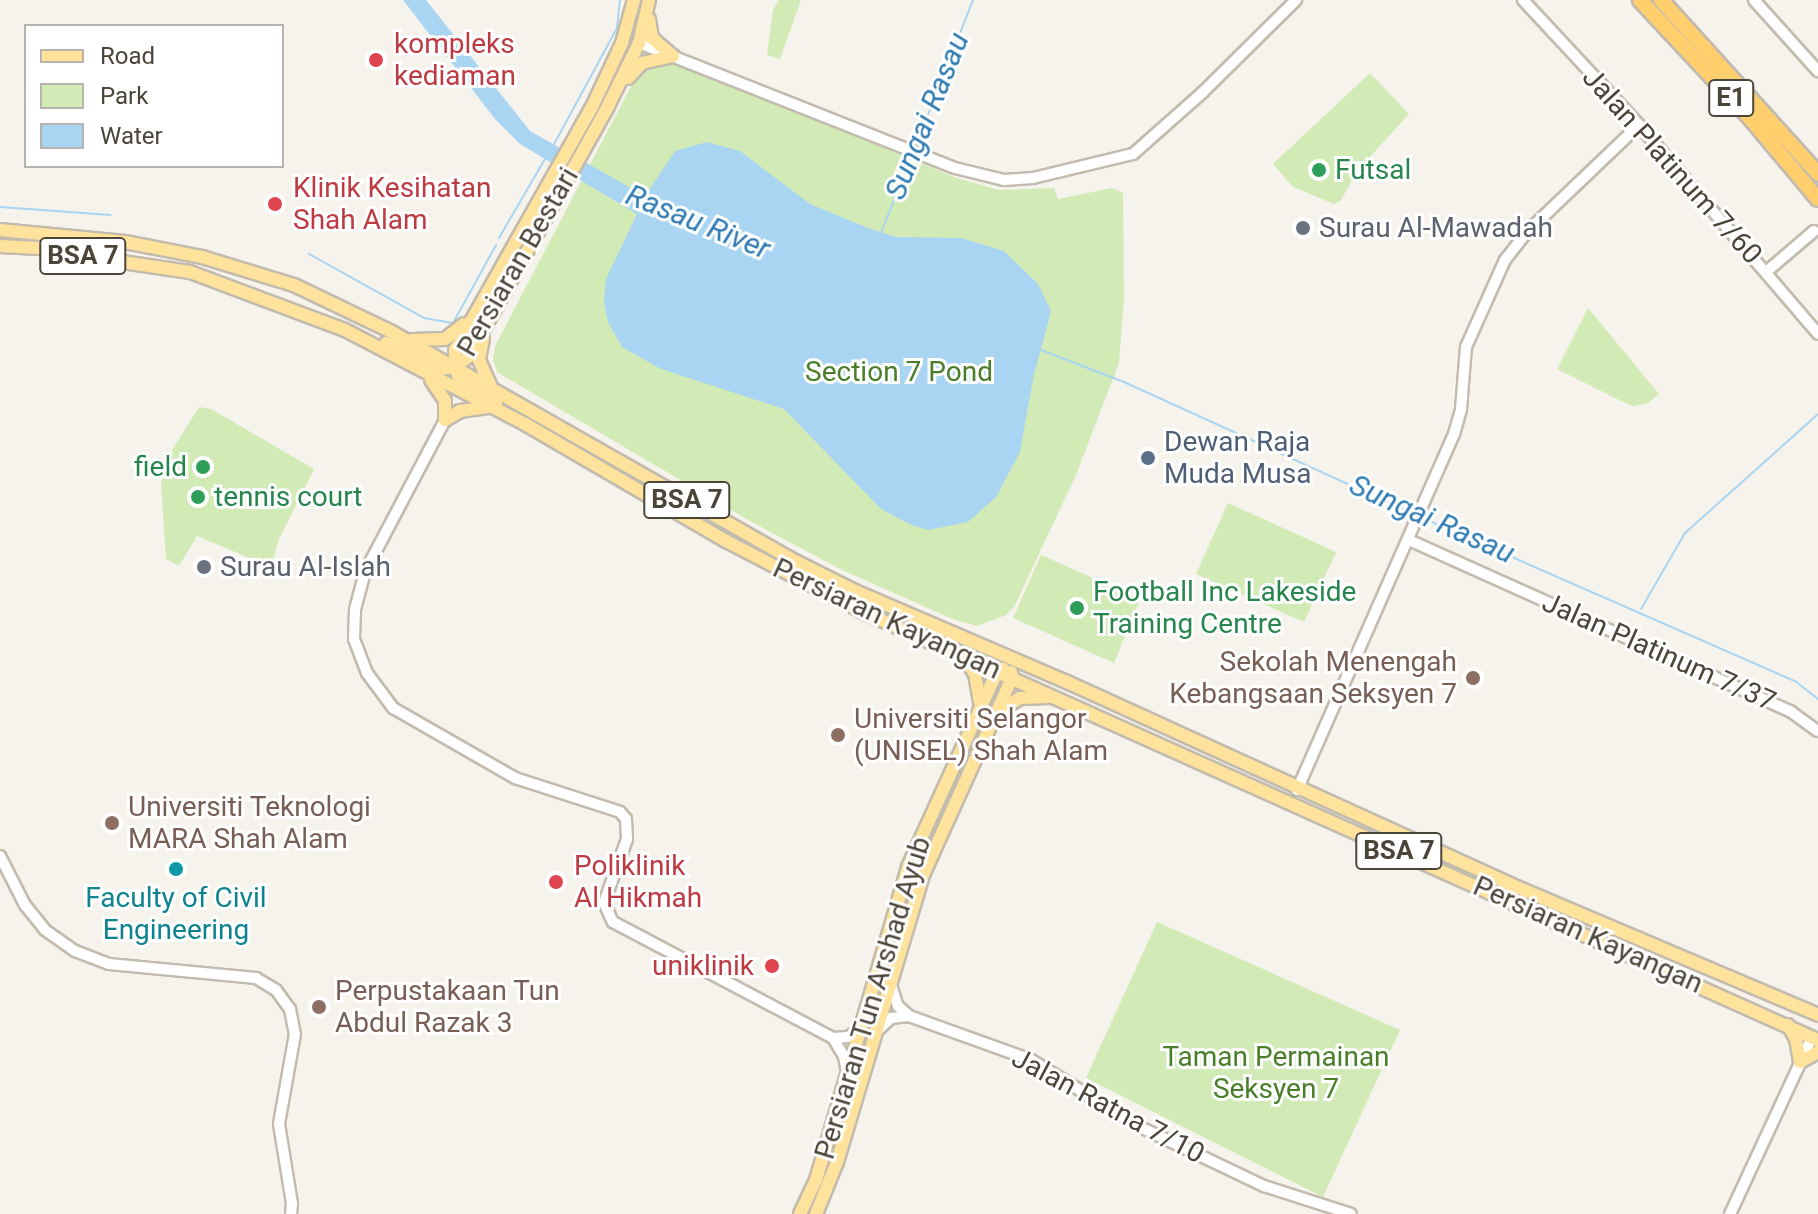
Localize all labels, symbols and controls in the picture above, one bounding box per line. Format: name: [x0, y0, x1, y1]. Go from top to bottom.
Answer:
legend: [24, 24, 284, 168]
place label: kompleks kediaman: [394, 27, 516, 93]
water label: Sungai Rasau: [877, 27, 977, 205]
text: Road: [100, 42, 155, 70]
marker: kompleks kediaman: [365, 49, 387, 71]
street label: Jalan Platinum 7/60: [1575, 61, 1769, 271]
road number: E1: [1707, 76, 1755, 120]
text: Park: [100, 82, 148, 110]
text: Water: [100, 122, 163, 150]
place label: Futsal: [1335, 153, 1411, 187]
marker: Futsal: [1310, 161, 1328, 179]
street label: Persiaran Bestari: [450, 162, 586, 362]
place label: Klinik Kesihatan Shah Alam: [293, 171, 491, 237]
water label: Rasau River: [621, 177, 775, 267]
marker: Klinik Kesihatan Shah Alam: [264, 193, 286, 215]
place label: Surau Al-Mawadah: [1319, 211, 1553, 245]
marker: Surau Al-Mawadah: [1294, 219, 1312, 237]
road number: BSA 7: [39, 234, 127, 278]
park label: Section 7 Pond: [805, 355, 993, 389]
place label: Dewan Raja Muda Musa: [1164, 425, 1311, 491]
marker: Dewan Raja Muda Musa: [1139, 449, 1157, 467]
place label: field: [134, 450, 187, 484]
marker: field: [194, 458, 212, 476]
water label: Sungai Rasau: [1344, 467, 1520, 571]
road number: BSA 7: [643, 478, 731, 522]
place label: tennis court: [214, 480, 363, 514]
marker: tennis court: [189, 488, 207, 506]
place label: Surau Al-Islah: [220, 550, 391, 584]
street label: Persiaran Kayangan: [768, 551, 1006, 687]
marker: Surau Al-Islah: [195, 558, 213, 576]
place label: Football Inc Lakeside Training Centre: [1093, 575, 1356, 641]
street label: Jalan Platinum 7/37: [1537, 585, 1781, 719]
marker: Football Inc Lakeside Training Centre: [1068, 599, 1086, 617]
place label: Sekolah Menengah Kebangsaan Seksyen 7: [1169, 645, 1457, 711]
marker: Sekolah Menengah Kebangsaan Seksyen 7: [1464, 669, 1482, 687]
place label: Universiti Selangor (UNISEL) Shah Alam: [854, 702, 1108, 768]
marker: Universiti Selangor (UNISEL) Shah Alam: [829, 726, 847, 744]
place label: Universiti Teknologi MARA Shah Alam: [128, 790, 371, 856]
marker: Universiti Teknologi MARA Shah Alam: [103, 814, 121, 832]
road number: BSA 7: [1355, 829, 1443, 873]
street label: Persiaran Tun Arshad Ayub: [808, 833, 938, 1163]
place label: Poliklinik Al Hikmah: [574, 849, 702, 915]
marker: Faculty of Civil Engineering: [167, 860, 185, 878]
street label: Persiaran Kayangan: [1468, 869, 1708, 1001]
marker: Poliklinik Al Hikmah: [545, 871, 567, 893]
place label: Faculty of Civil Engineering: [85, 881, 267, 947]
place label: uniklinik: [652, 949, 754, 983]
marker: uniklinik: [761, 955, 783, 977]
place label: Perpustakaan Tun Abdul Razak 3: [335, 974, 560, 1040]
marker: Perpustakaan Tun Abdul Razak 3: [310, 998, 328, 1016]
park label: Taman Permainan Seksyen 7: [1162, 1040, 1390, 1106]
street label: Jalan Ratna 7/10: [1006, 1041, 1210, 1171]

